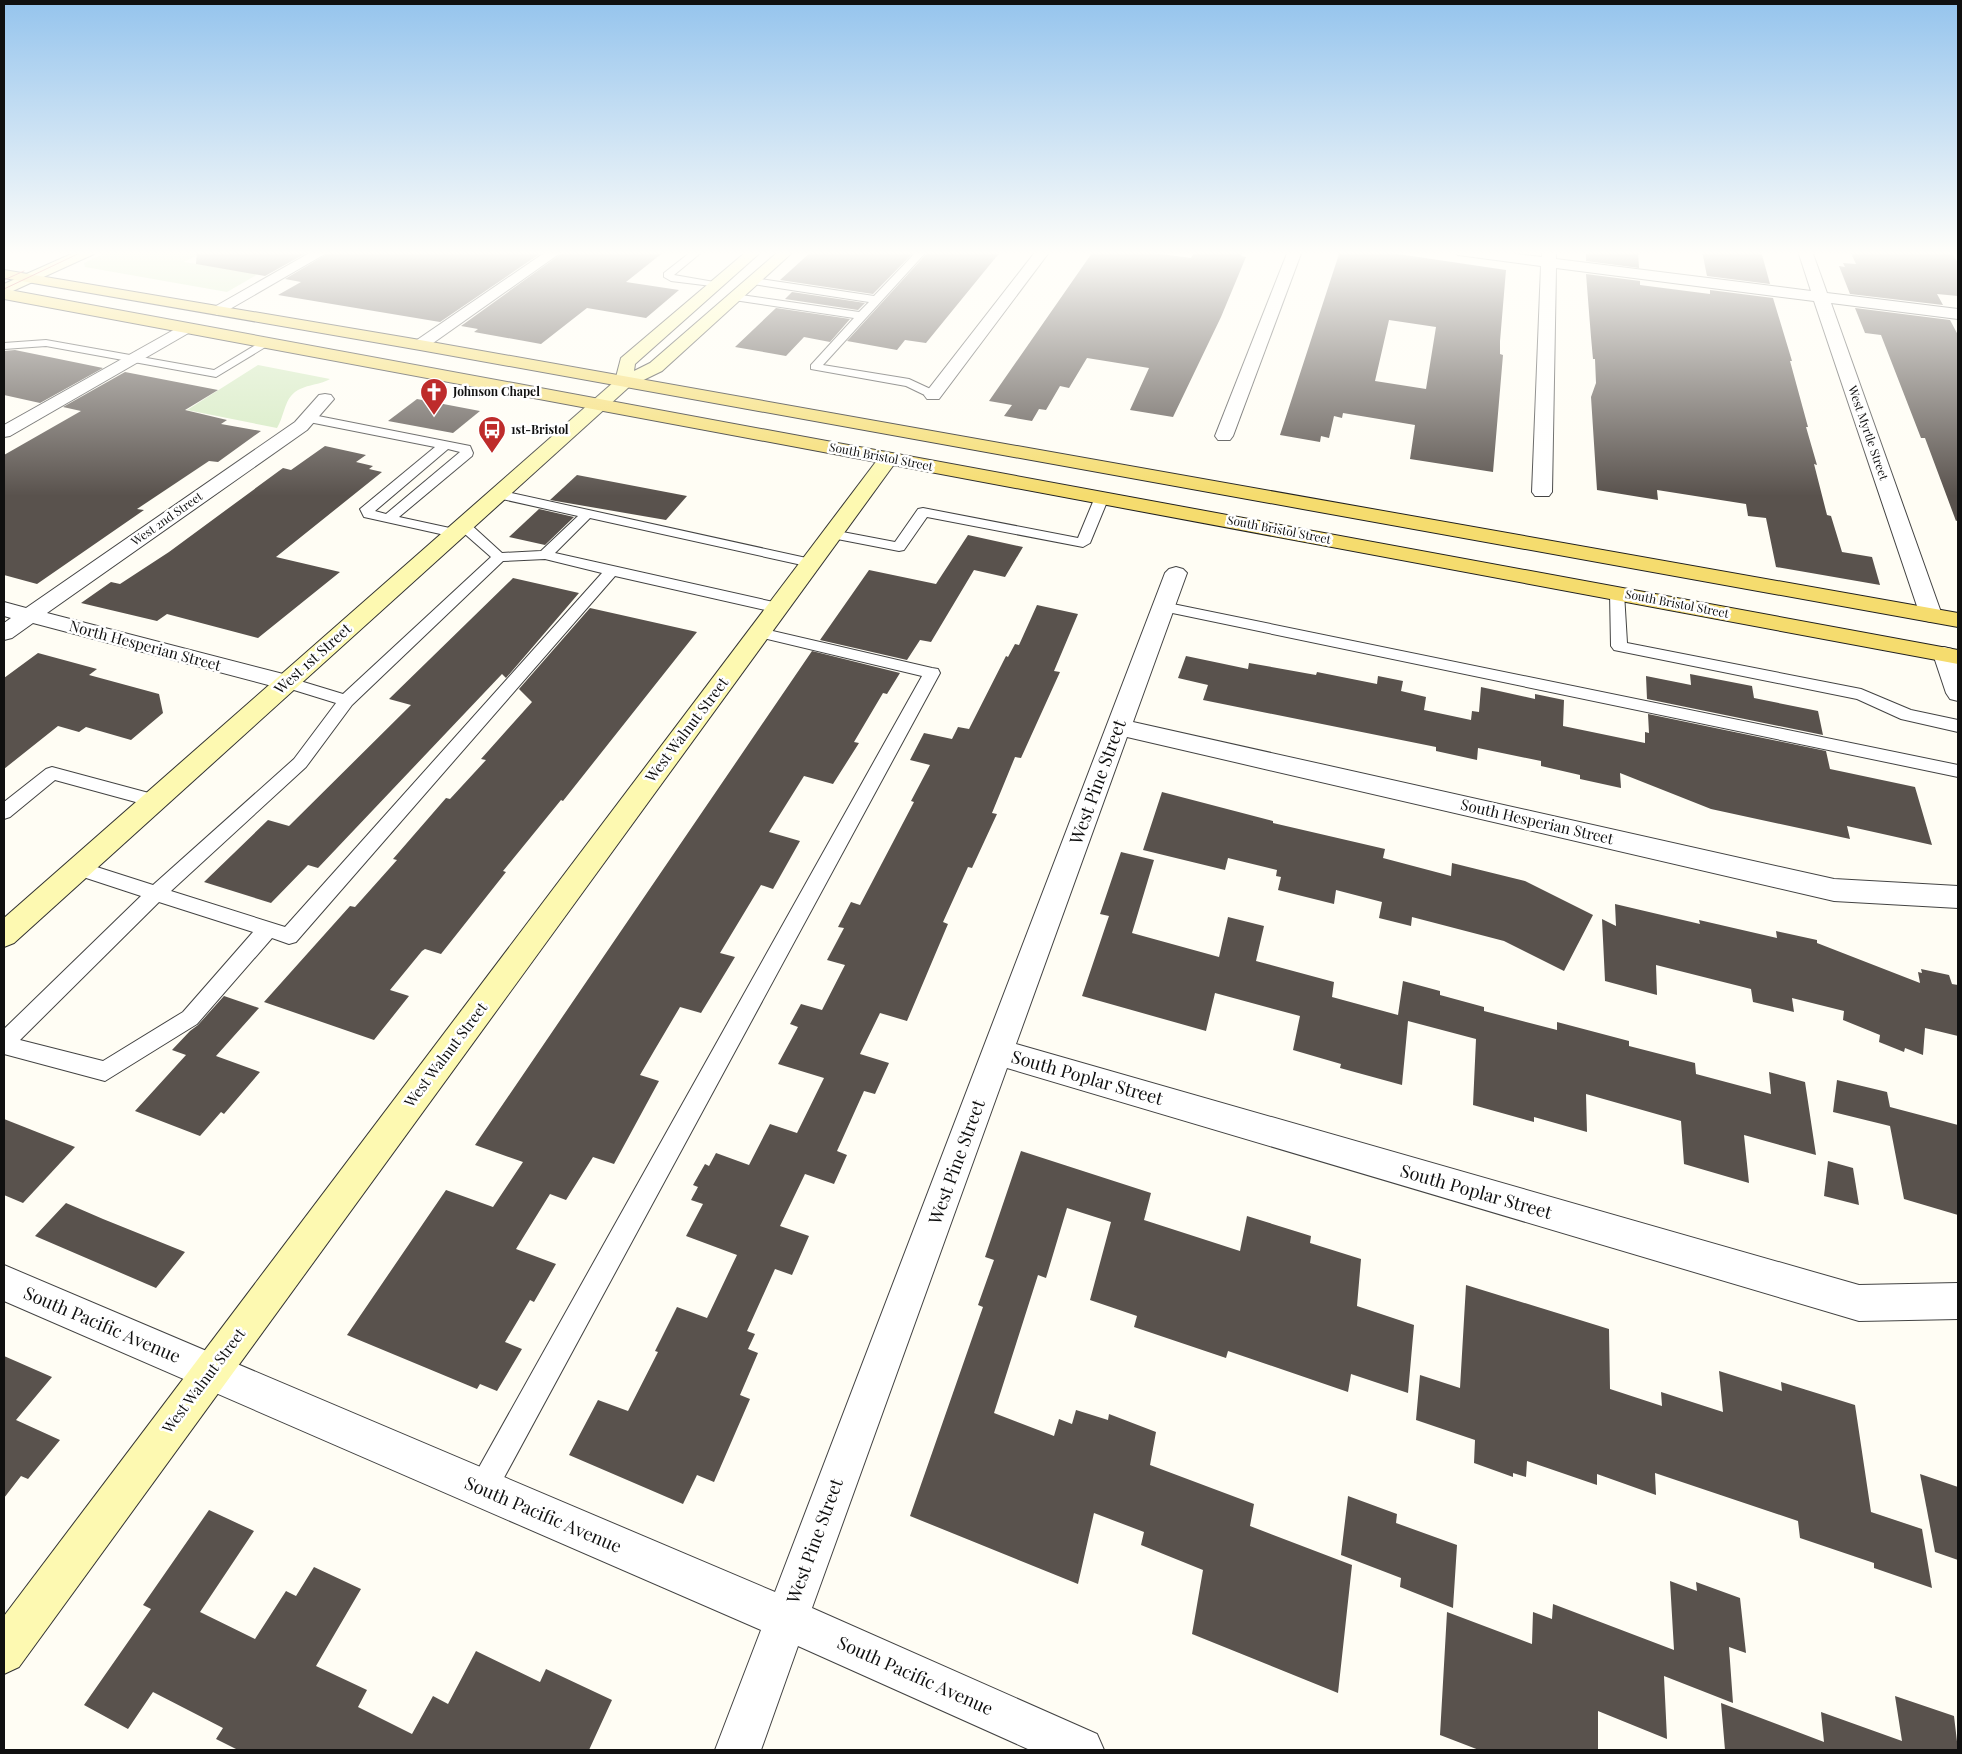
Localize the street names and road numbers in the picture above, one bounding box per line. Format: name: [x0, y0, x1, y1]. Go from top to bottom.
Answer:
street label: West Myrtle Street: [1845, 382, 1893, 483]
street label: South Bristol Street: [828, 438, 935, 474]
street label: West 2nd Street: [127, 487, 206, 549]
street label: South Bristol Street: [1226, 511, 1333, 547]
street label: South Bristol Street: [1624, 585, 1731, 621]
street label: North Hesperian Street: [67, 615, 224, 675]
street label: West 1st Street: [269, 618, 356, 699]
street label: West Walnut Street: [640, 672, 733, 787]
street label: West Pine Street: [1063, 715, 1131, 848]
street label: South Hesperian Street: [1459, 794, 1616, 848]
street label: West Walnut Street: [399, 997, 492, 1112]
street label: South Poplar Street: [1009, 1044, 1166, 1110]
street label: West Pine Street: [922, 1095, 990, 1228]
street label: South Poplar Street: [1398, 1158, 1555, 1224]
street label: South Pacific Avenue: [20, 1280, 184, 1368]
street label: West Walnut Street: [157, 1323, 250, 1438]
street label: South Pacific Avenue: [461, 1470, 625, 1558]
street label: West Pine Street: [780, 1474, 848, 1607]
street label: South Pacific Avenue: [834, 1630, 997, 1720]

